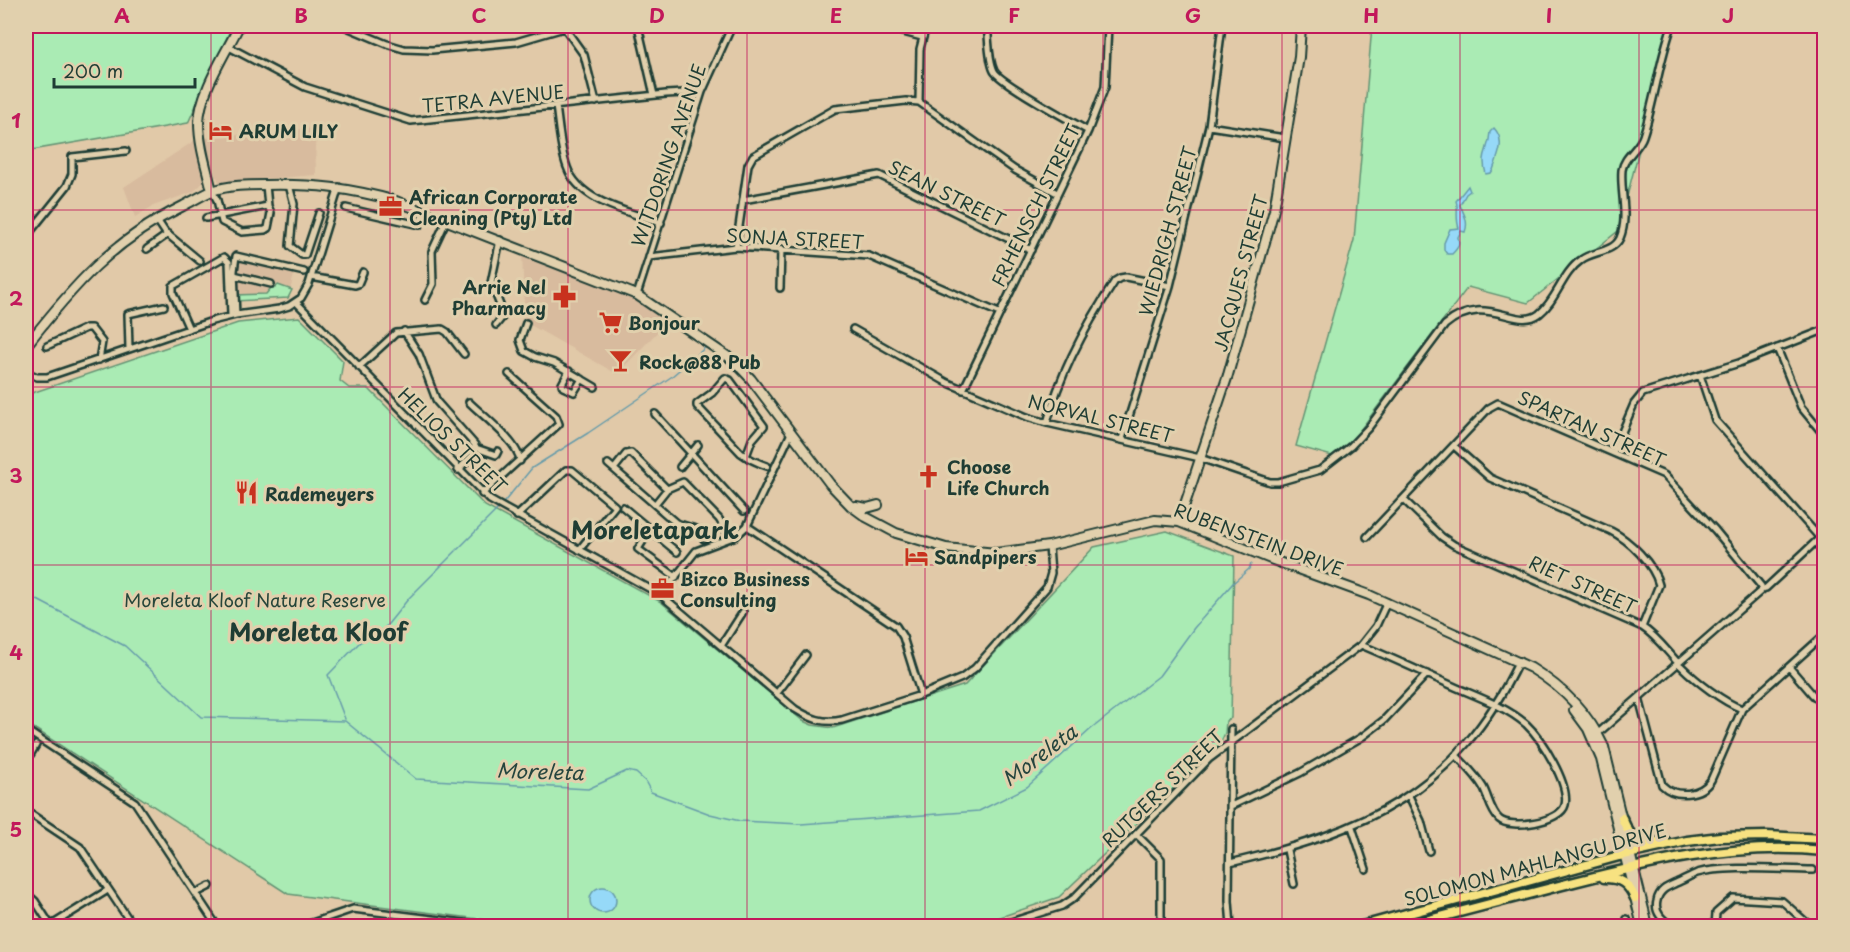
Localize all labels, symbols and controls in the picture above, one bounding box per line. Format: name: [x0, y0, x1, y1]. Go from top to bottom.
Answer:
text: A: [114, 0, 130, 30]
text: B: [294, 0, 308, 30]
text: C: [471, 0, 487, 30]
text: D: [649, 0, 665, 30]
text: E: [830, 0, 842, 30]
text: F: [1008, 0, 1020, 30]
text: G: [1185, 0, 1201, 30]
text: H: [1363, 0, 1379, 30]
text: I: [1546, 0, 1552, 30]
text: J: [1722, 0, 1734, 30]
scale bar: [54, 51, 195, 89]
text: 200 m: [63, 57, 123, 84]
street label: WITDORING AVENUE: [624, 60, 712, 250]
street label: TETRA AVENUE: [420, 77, 566, 119]
text: 1: [11, 105, 21, 135]
hotel icon: ARUM LILY: [208, 117, 234, 143]
place label: ARUM LILY: [239, 117, 338, 144]
street label: FRHENSCH STREET: [984, 118, 1087, 291]
street label: WIEDRIGH STREET: [1131, 143, 1203, 319]
street label: SEAN STREET: [884, 153, 1011, 233]
place label: African Corporate Cleaning (Pty) Ltd: [409, 183, 578, 231]
street label: JACQUES STREET: [1206, 191, 1274, 355]
office icon: African Corporate Cleaning (Pty) Ltd: [378, 193, 404, 219]
street label: SONJA STREET: [725, 221, 865, 255]
place label: Arrie Nel Pharmacy: [452, 273, 546, 321]
text: 2: [9, 283, 23, 313]
pharmacy icon: Arrie Nel Pharmacy: [551, 283, 577, 309]
supermarket icon: Bonjour: [597, 309, 623, 335]
place label: Bonjour: [628, 309, 701, 336]
bar icon: Rock@88 Pub: [608, 348, 634, 374]
place label: Rock@88 Pub: [639, 348, 761, 375]
street label: HELIOS STREET: [393, 381, 514, 500]
street label: SPARTAN STREET: [1514, 383, 1671, 473]
street label: NORVAL STREET: [1025, 387, 1177, 449]
place label: Choose Life Church: [947, 453, 1050, 501]
text: 3: [9, 460, 23, 490]
church icon: Choose Life Church: [916, 463, 942, 489]
restaurant icon: Rademeyers: [234, 480, 260, 506]
place label: Rademeyers: [265, 480, 374, 507]
street label: RUBENSTEIN DRIVE: [1170, 496, 1348, 582]
district label: Moreletapark: [571, 511, 739, 547]
hotel icon: Sandpipers: [903, 543, 929, 569]
place label: Sandpipers: [934, 543, 1037, 570]
street label: RIET STREET: [1525, 548, 1642, 620]
place label: Bizco Business Consulting: [680, 565, 810, 613]
office icon: Bizco Business Consulting: [649, 575, 675, 601]
park label: Moreleta Kloof Nature Reserve: [124, 586, 386, 613]
district label: Moreleta Kloof: [229, 613, 409, 649]
text: 4: [9, 637, 23, 667]
water label: Moreleta: [995, 716, 1083, 793]
street label: RUTGERS STREET: [1095, 722, 1229, 853]
water label: Moreleta: [496, 754, 585, 788]
text: 5: [10, 814, 22, 844]
street label: SOLOMON MAHLANGU DRIVE: [1401, 816, 1669, 912]

